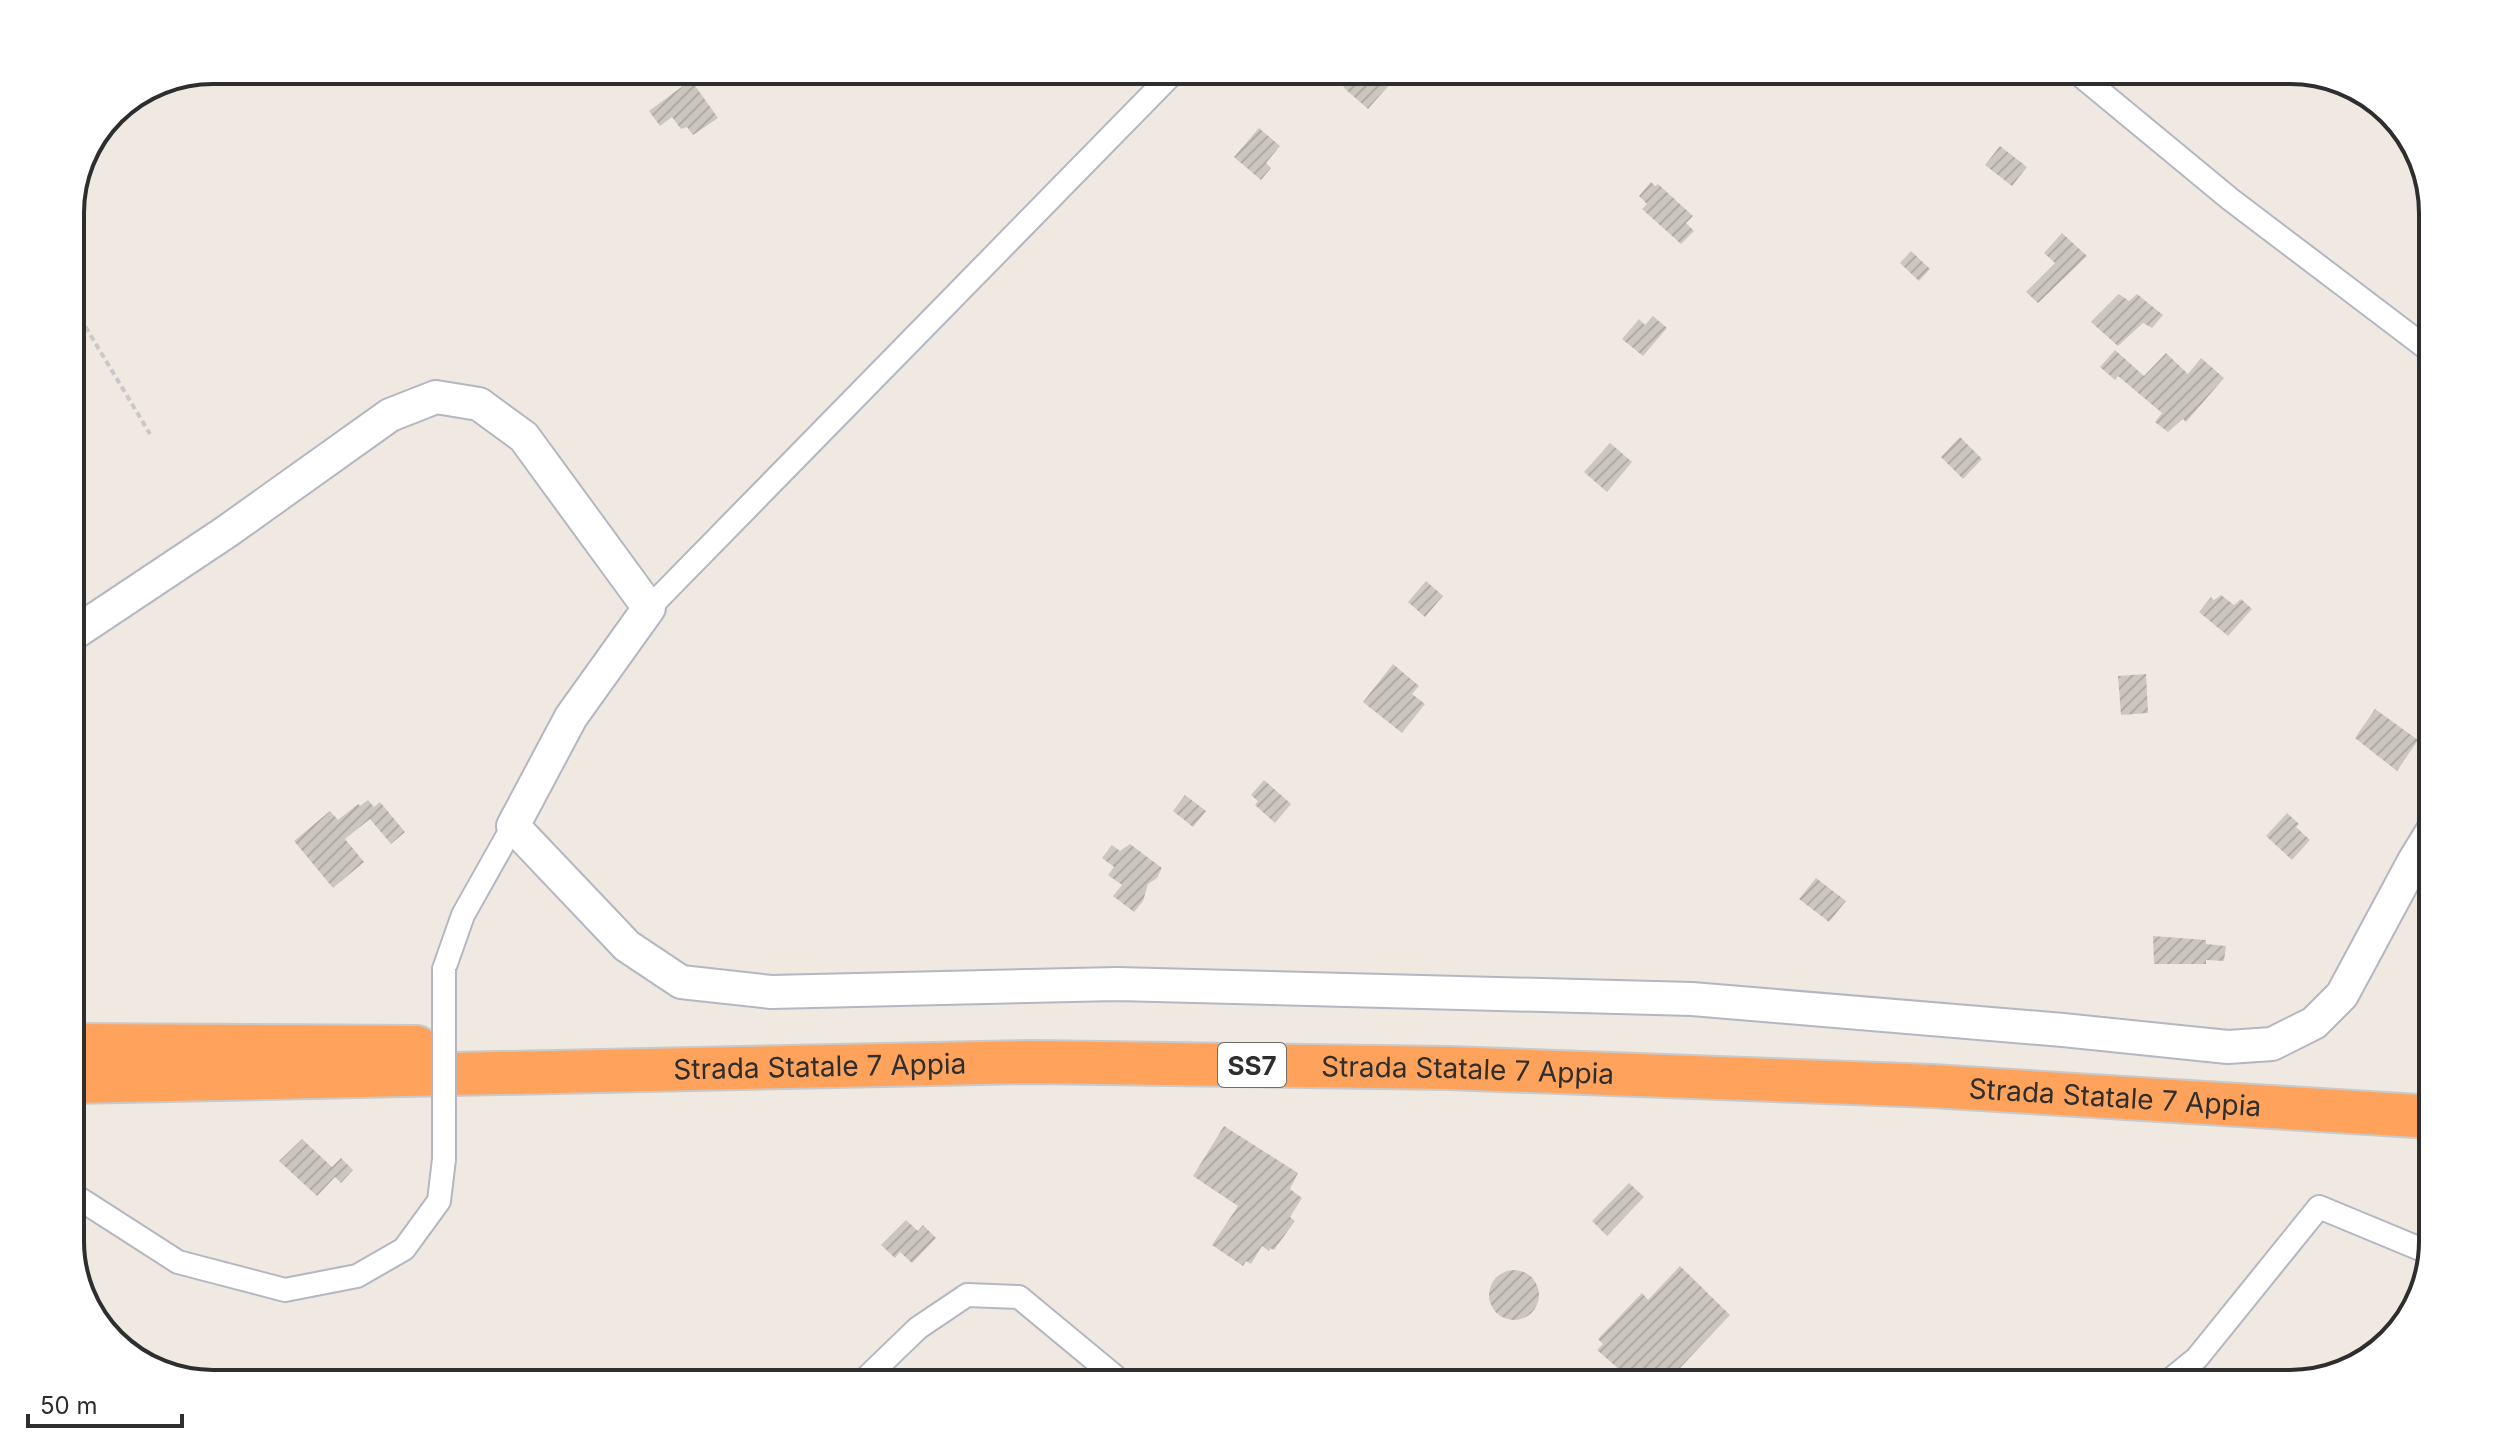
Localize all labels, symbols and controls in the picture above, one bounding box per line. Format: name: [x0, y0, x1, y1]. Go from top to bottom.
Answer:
road number: SS7: [1218, 1043, 1286, 1087]
street label: Strada Statale 7 Appia: [673, 1046, 967, 1086]
street label: Strada Statale 7 Appia: [1321, 1049, 1615, 1091]
street label: Strada Statale 7 Appia: [1968, 1071, 2262, 1123]
scale bar: [28, 1378, 182, 1428]
text: 50 m: [40, 1391, 98, 1420]

